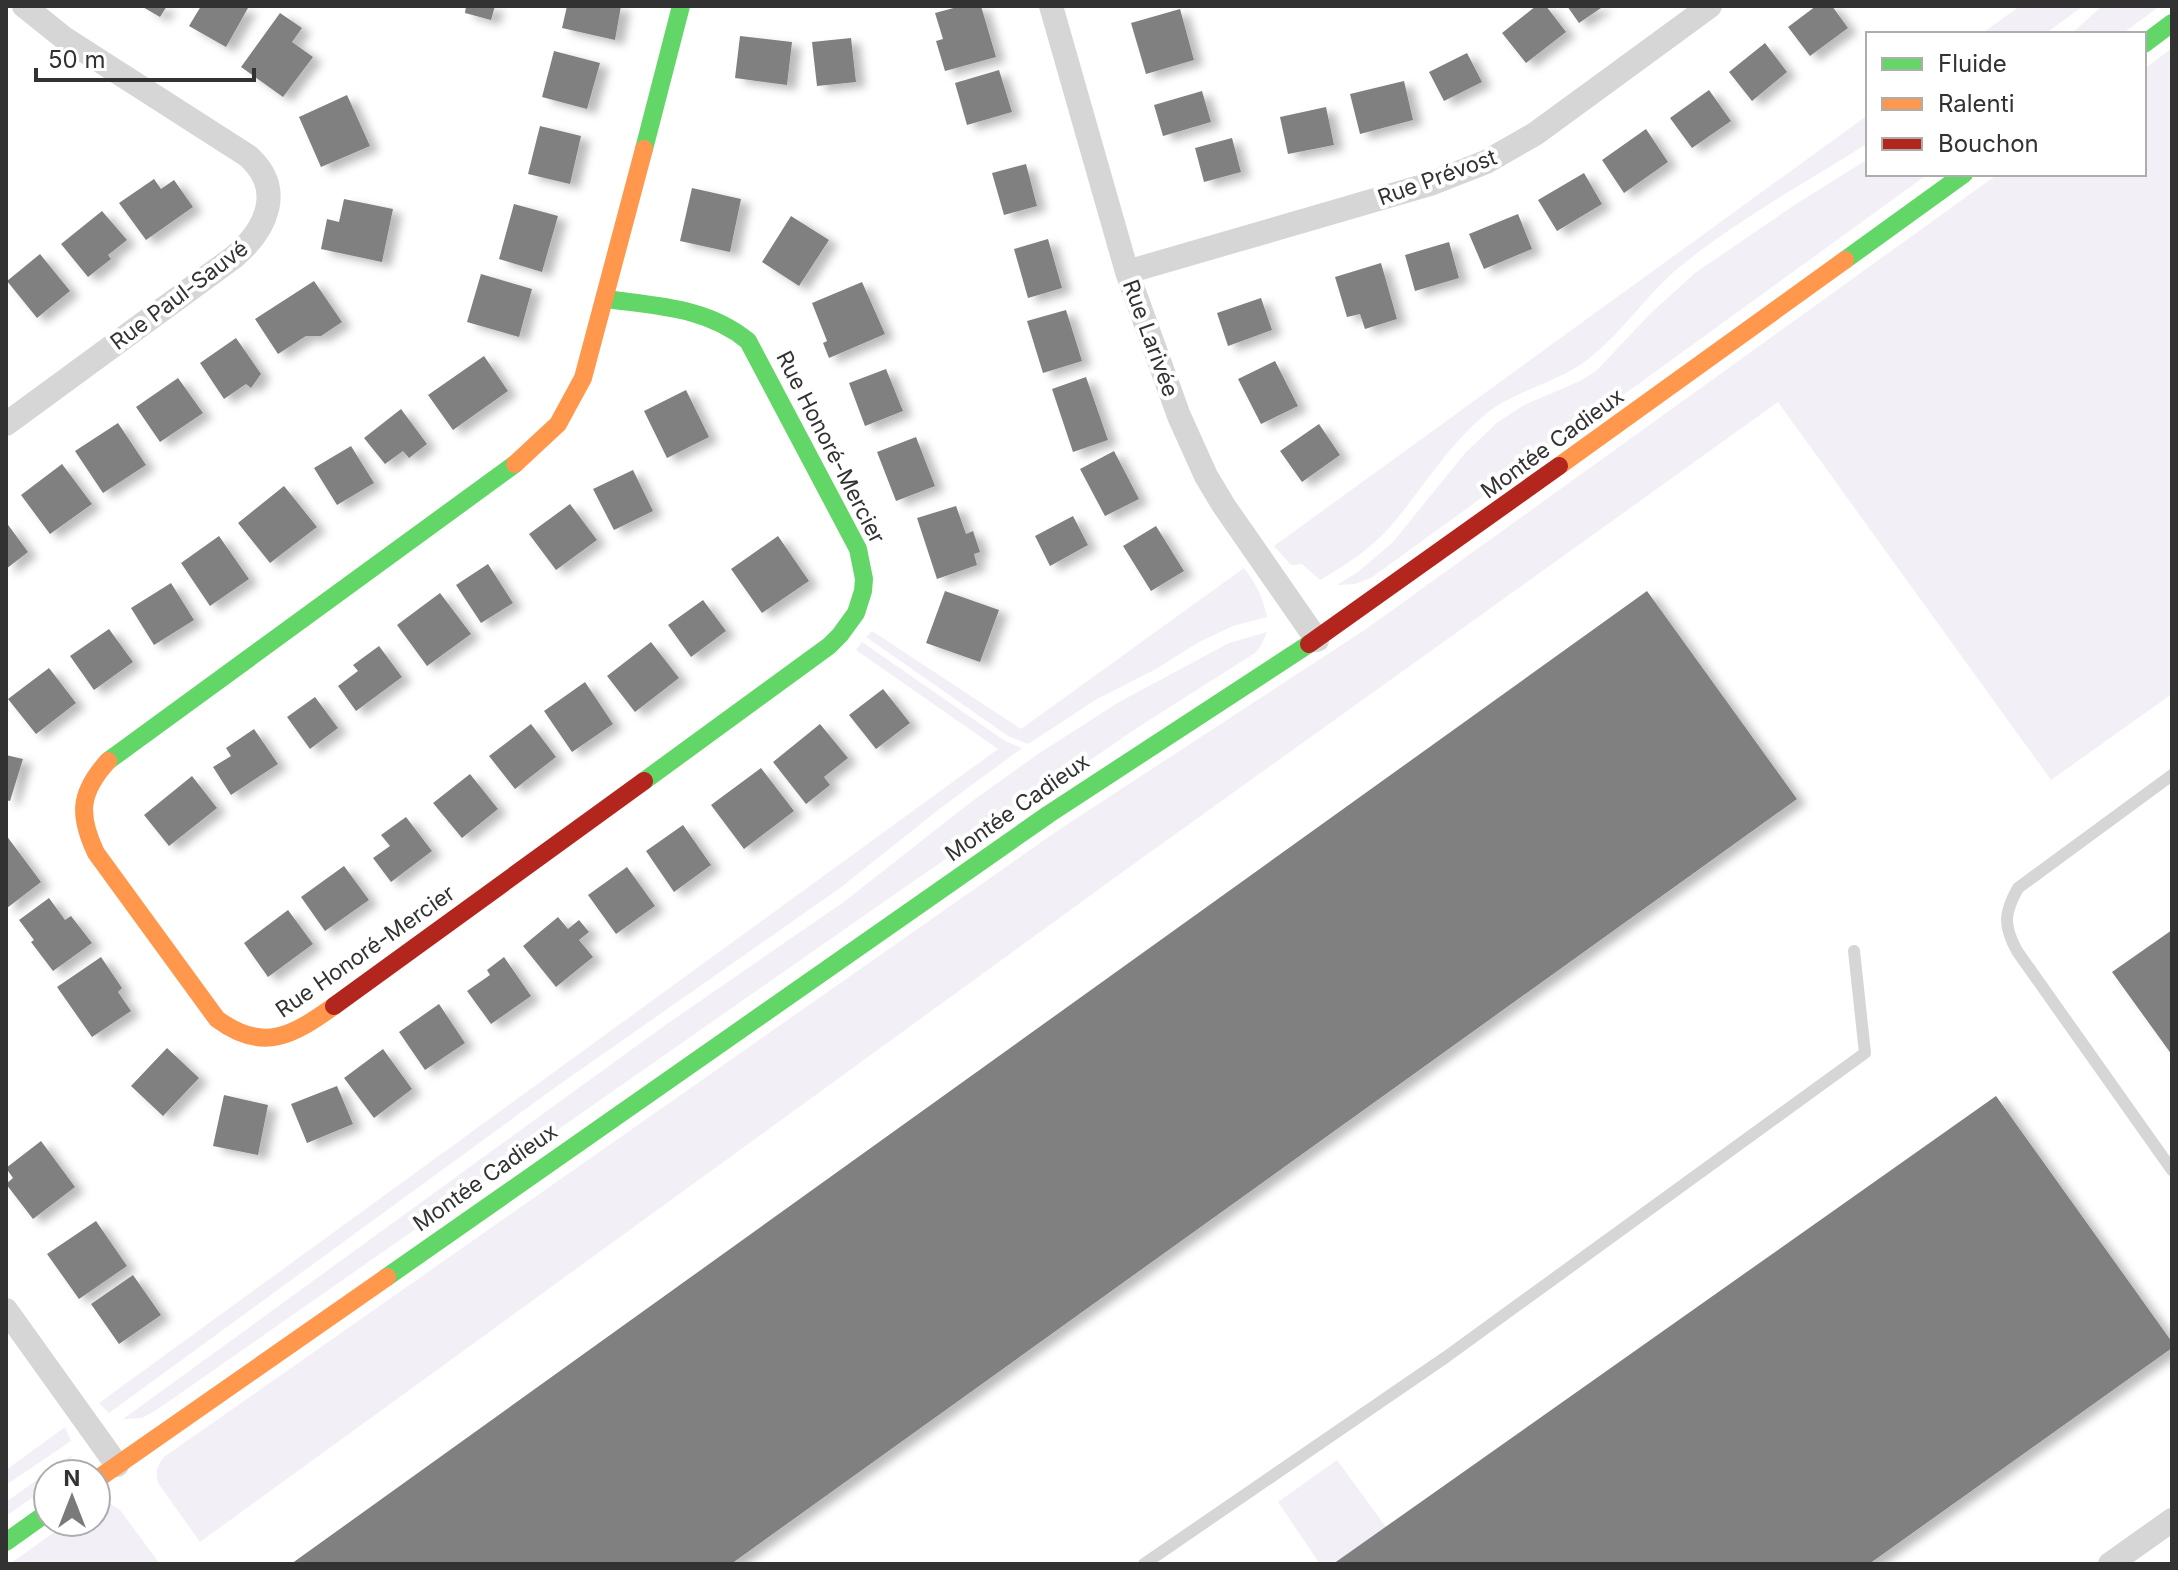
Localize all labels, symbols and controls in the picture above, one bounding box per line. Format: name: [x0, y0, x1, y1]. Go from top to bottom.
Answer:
scale bar: [36, 32, 254, 82]
legend: [1866, 32, 2146, 176]
text: 50 m: [48, 45, 106, 74]
text: Fluide: [1938, 49, 2007, 78]
text: Ralenti: [1938, 89, 2014, 118]
text: Bouchon: [1938, 129, 2039, 158]
street label: Rue Prévost: [1374, 143, 1500, 211]
street label: Rue Paul-Sauvé: [105, 235, 253, 355]
street label: Rue Larivée: [1118, 276, 1184, 400]
street label: Rue Honoré-Mercier: [771, 346, 891, 548]
street label: Montée Cadieux: [1476, 383, 1628, 503]
street label: Montée Cadieux: [940, 748, 1094, 866]
street label: Rue Honoré-Mercier: [271, 879, 459, 1023]
street label: Montée Cadieux: [408, 1118, 562, 1236]
north arrow: [32, 1458, 112, 1538]
text: N: [64, 1465, 80, 1491]

